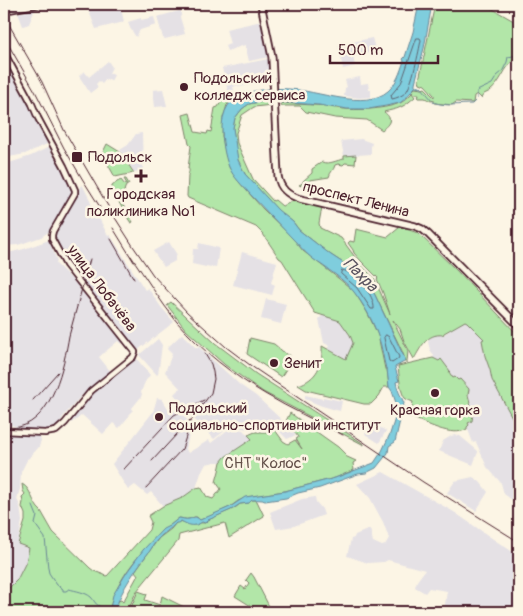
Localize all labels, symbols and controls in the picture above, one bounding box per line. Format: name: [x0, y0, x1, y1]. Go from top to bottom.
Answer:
scale bar: [330, 32, 438, 64]
text: 500 m: [338, 41, 383, 60]
place label: Подольский колледж сервиса: [194, 69, 306, 105]
marker: Подольский колледж сервиса: [178, 81, 190, 93]
place label: Подольск: [88, 148, 153, 167]
marker: Подольск: [70, 150, 84, 164]
marker: Городская поликлиника №1: [134, 169, 148, 183]
street label: проспект Ленина: [301, 177, 411, 222]
place label: Городская поликлиника №1: [87, 185, 195, 221]
street label: улица Лобачёва: [62, 241, 140, 335]
water label: Пахра: [339, 253, 383, 297]
place label: Зенит: [284, 354, 323, 373]
marker: Зенит: [268, 357, 280, 369]
marker: Красная горка: [429, 387, 441, 399]
place label: Подольский социально-спортивный институт: [169, 399, 382, 435]
place label: Красная горка: [390, 401, 480, 420]
marker: Подольский социально-спортивный институт: [153, 411, 165, 423]
park label: СНТ "Колос": [225, 454, 307, 473]

